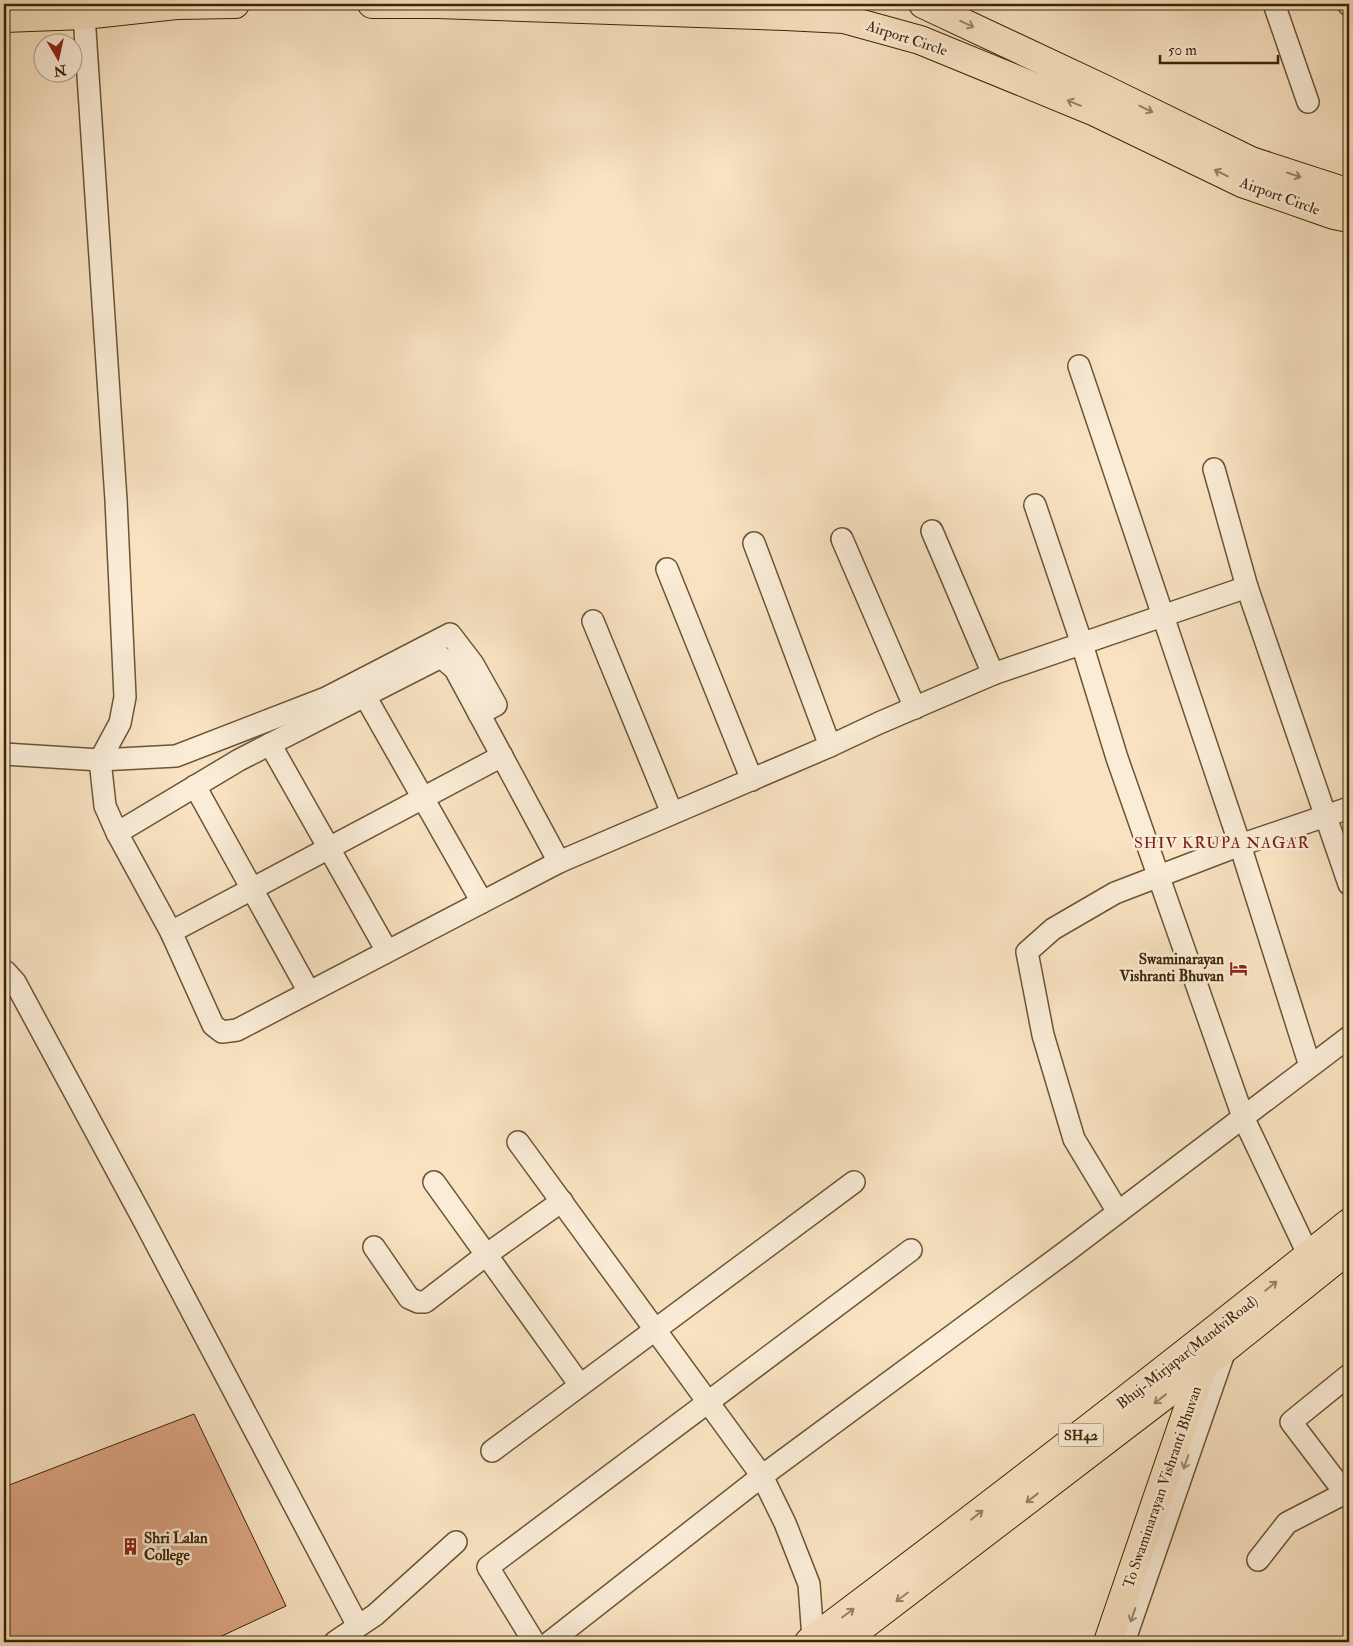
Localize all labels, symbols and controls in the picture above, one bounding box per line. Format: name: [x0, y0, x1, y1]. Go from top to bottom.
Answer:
street label: Airport Circle: [863, 16, 950, 61]
one-way arrow: [960, 19, 975, 29]
north arrow: [32, 32, 82, 82]
scale bar: [1160, 32, 1278, 64]
text: 50 m: [1168, 41, 1197, 60]
text: N: [52, 61, 68, 80]
one-way arrow: [1067, 98, 1083, 107]
one-way arrow: [1138, 104, 1153, 114]
one-way arrow: [1214, 168, 1229, 177]
one-way arrow: [1285, 171, 1301, 180]
street label: Airport Circle: [1236, 173, 1323, 221]
district label: SHIV KRUPA NAGAR: [1134, 833, 1310, 853]
place label: Swaminarayan Vishranti Bhuvan: [1118, 950, 1224, 986]
hotel icon: Swaminarayan Vishranti Bhuvan: [1228, 958, 1248, 978]
one-way arrow: [1264, 1280, 1277, 1291]
street label: Bhuj-Mirjapar(MandviRoad): [1113, 1291, 1262, 1414]
street label: To Swaminarayan Vishranti Bhuvan: [1119, 1383, 1206, 1591]
one-way arrow: [1153, 1394, 1167, 1404]
road number: SH42: [1058, 1424, 1104, 1446]
one-way arrow: [1181, 1454, 1190, 1469]
one-way arrow: [1025, 1493, 1038, 1504]
one-way arrow: [971, 1509, 984, 1520]
place label: Shri Lalan College: [144, 1529, 208, 1566]
building icon: Shri Lalan College: [120, 1537, 140, 1557]
one-way arrow: [896, 1591, 909, 1602]
one-way arrow: [1128, 1607, 1137, 1623]
one-way arrow: [841, 1608, 855, 1618]

